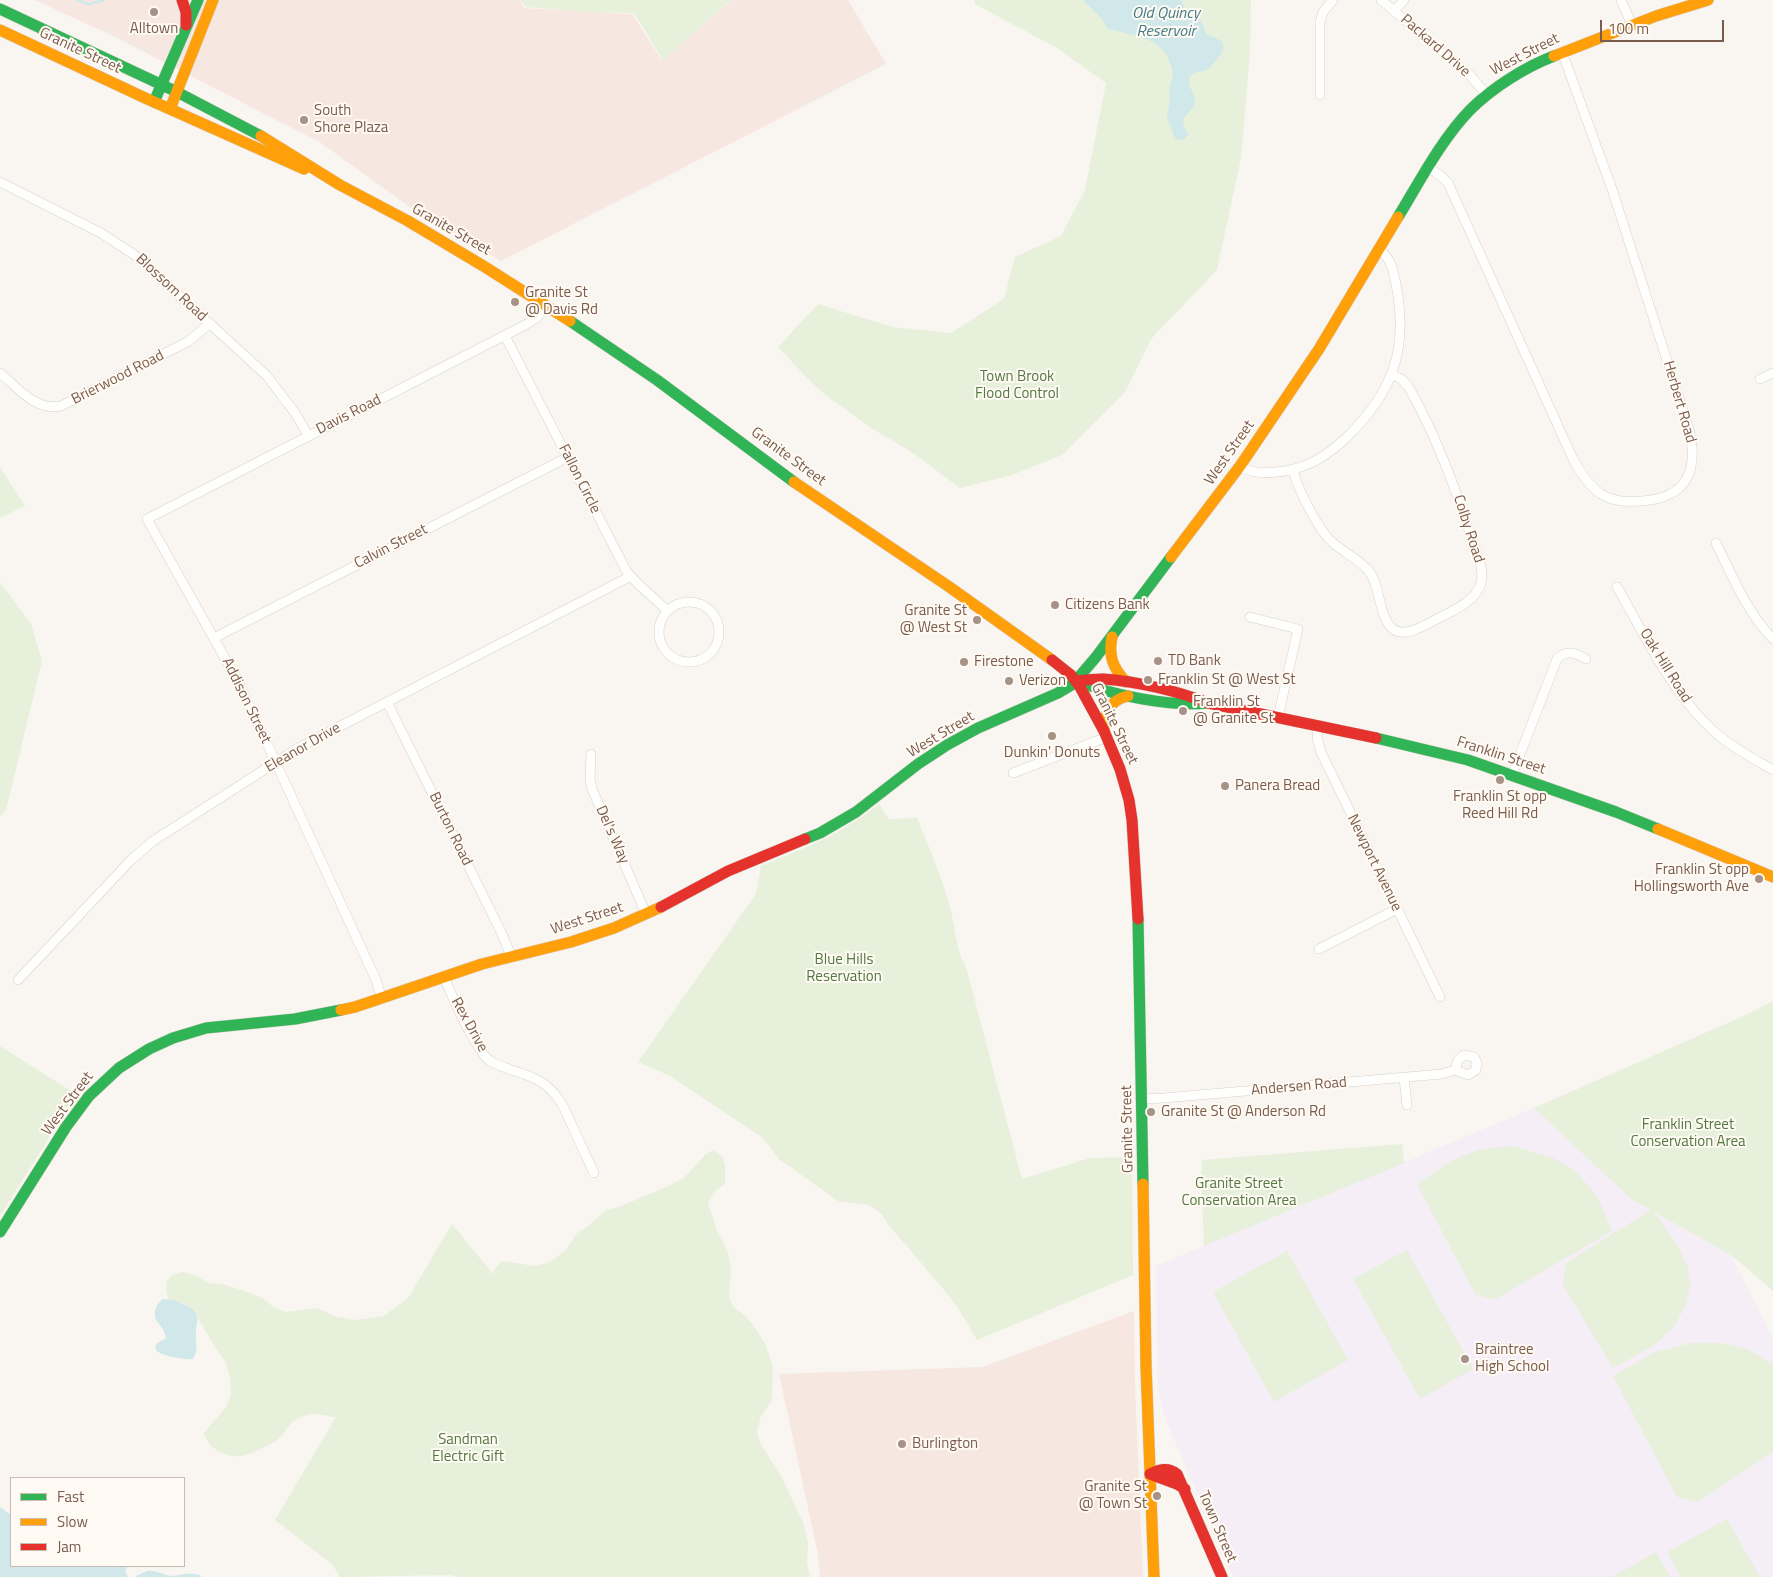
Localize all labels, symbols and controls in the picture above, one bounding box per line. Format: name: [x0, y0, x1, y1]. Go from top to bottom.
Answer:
water label: Old Quincy Reservoir: [1132, 4, 1200, 42]
marker: Alltown: [148, 6, 160, 18]
scale bar: [1603, 10, 1727, 42]
street label: Packard Drive: [1396, 11, 1474, 81]
text: 100 m: [1608, 17, 1649, 40]
place label: Alltown: [130, 20, 178, 38]
street label: Granite Street: [36, 24, 124, 78]
street label: West Street: [1488, 30, 1562, 80]
place label: South Shore Plaza: [314, 102, 388, 137]
marker: South Shore Plaza: [298, 114, 310, 126]
street label: Granite Street: [408, 200, 494, 260]
street label: Blossom Road: [132, 250, 210, 326]
place label: Granite St @ Davis Rd: [525, 284, 598, 319]
marker: Granite St @ Davis Rd: [509, 296, 521, 308]
street label: Brierwood Road: [69, 347, 167, 409]
street label: Herbert Road: [1659, 359, 1699, 445]
park label: Town Brook Flood Control: [975, 368, 1059, 403]
street label: Davis Road: [314, 391, 384, 439]
street label: West Street: [1201, 417, 1259, 489]
street label: Granite Street: [747, 424, 829, 490]
street label: Fallon Circle: [554, 441, 604, 517]
street label: Colby Road: [1449, 493, 1487, 565]
street label: Calvin Street: [351, 521, 431, 573]
place label: Citizens Bank: [1065, 596, 1150, 614]
marker: Citizens Bank: [1049, 599, 1061, 611]
place label: Granite St @ West St: [900, 602, 967, 637]
marker: Granite St @ West St: [971, 614, 983, 626]
street label: Oak Hill Road: [1635, 626, 1695, 706]
place label: TD Bank: [1168, 652, 1221, 670]
place label: Firestone: [974, 653, 1034, 671]
street label: Addison Street: [218, 655, 274, 747]
marker: TD Bank: [1152, 655, 1164, 667]
marker: Firestone: [958, 656, 970, 668]
place label: Franklin St @ West St: [1158, 671, 1296, 689]
place label: Verizon: [1019, 672, 1066, 690]
marker: Franklin St @ West St: [1142, 674, 1154, 686]
marker: Verizon: [1003, 675, 1015, 687]
street label: Granite Street: [1087, 680, 1141, 768]
place label: Franklin St @ Granite St: [1193, 693, 1274, 728]
marker: Franklin St @ Granite St: [1177, 705, 1189, 717]
street label: West Street: [904, 708, 978, 762]
street label: Eleanor Drive: [262, 719, 344, 777]
marker: Dunkin' Donuts: [1046, 730, 1058, 742]
street label: Franklin Street: [1454, 733, 1548, 779]
place label: Dunkin' Donuts: [1004, 744, 1100, 762]
marker: Franklin St opp Reed Hill Rd: [1494, 774, 1506, 786]
place label: Panera Bread: [1235, 777, 1320, 795]
marker: Panera Bread: [1219, 780, 1231, 792]
place label: Franklin St opp Reed Hill Rd: [1453, 788, 1547, 823]
street label: Burton Road: [425, 789, 475, 869]
street label: Del's Way: [591, 803, 633, 867]
street label: Newport Avenue: [1343, 812, 1405, 914]
place label: Franklin St opp Hollingsworth Ave: [1634, 861, 1749, 896]
marker: Franklin St opp Hollingsworth Ave: [1753, 873, 1765, 885]
street label: West Street: [549, 899, 625, 939]
park label: Blue Hills Reservation: [806, 951, 882, 986]
street label: Rex Drive: [447, 995, 491, 1055]
street label: West Street: [38, 1069, 98, 1139]
street label: Andersen Road: [1250, 1074, 1348, 1100]
street label: Granite Street: [1118, 1085, 1138, 1173]
place label: Granite St @ Anderson Rd: [1161, 1103, 1326, 1121]
marker: Granite St @ Anderson Rd: [1145, 1106, 1157, 1118]
park label: Franklin Street Conservation Area: [1630, 1116, 1746, 1151]
park label: Granite Street Conservation Area: [1181, 1175, 1297, 1210]
place label: Braintree High School: [1475, 1341, 1550, 1376]
marker: Braintree High School: [1459, 1353, 1471, 1365]
park label: Sandman Electric Gift: [432, 1431, 504, 1466]
place label: Burlington: [912, 1435, 978, 1453]
marker: Burlington: [896, 1438, 908, 1450]
legend: [10, 1477, 185, 1567]
place label: Granite St @ Town St: [1079, 1478, 1147, 1513]
text: Fast: [57, 1485, 84, 1508]
street label: Town Street: [1194, 1489, 1240, 1565]
marker: Granite St @ Town St: [1151, 1490, 1163, 1502]
text: Slow: [57, 1510, 88, 1533]
text: Jam: [57, 1535, 81, 1558]

